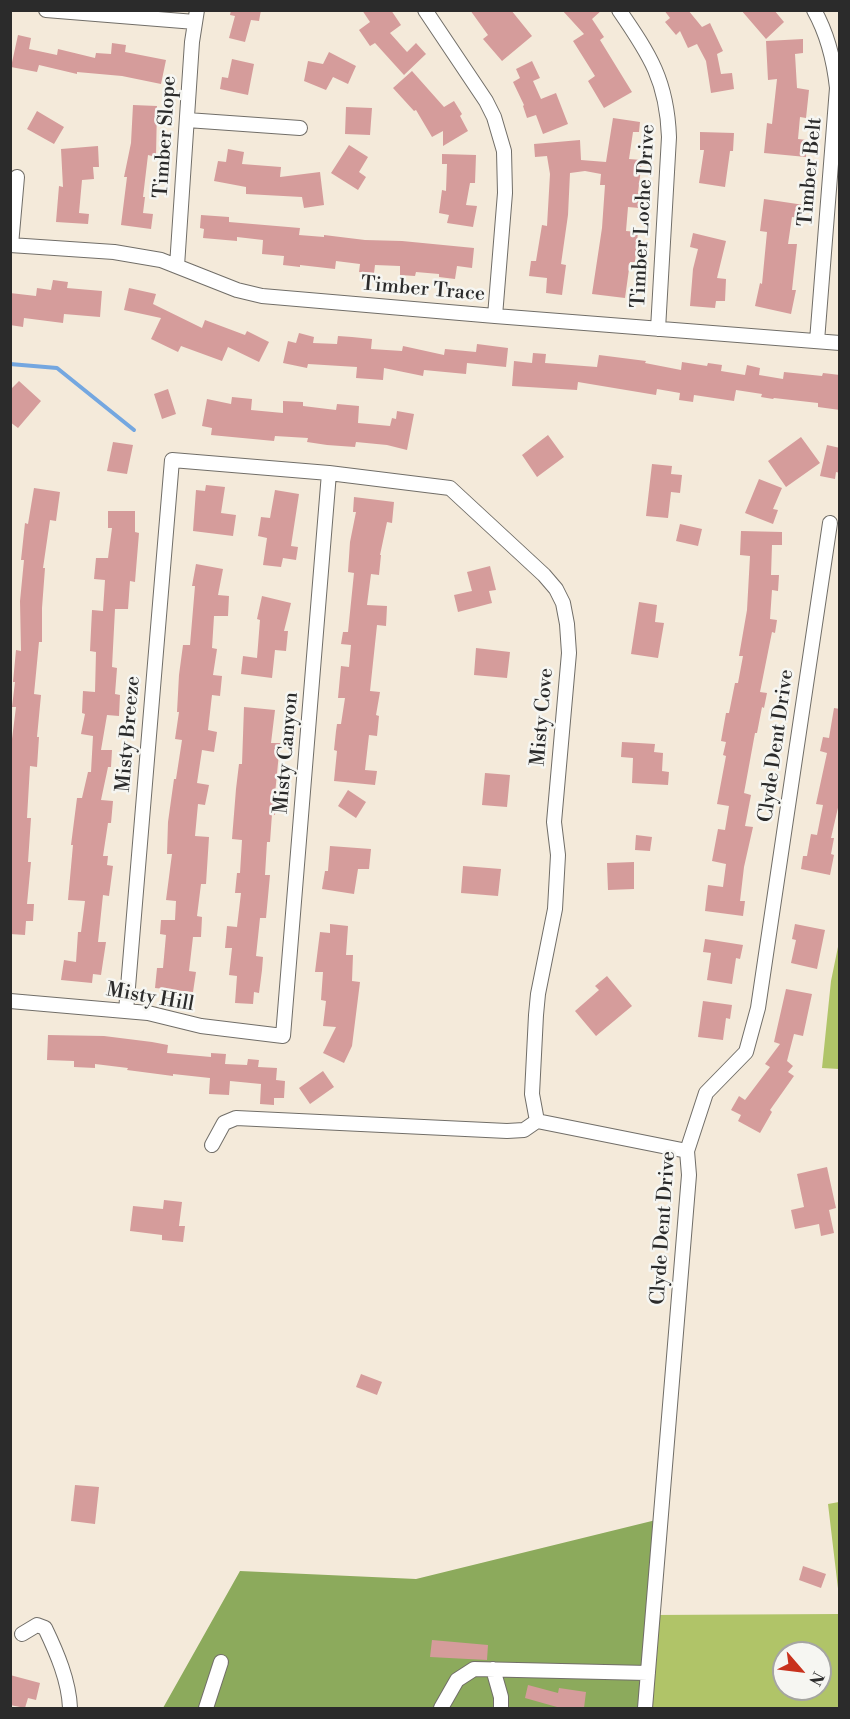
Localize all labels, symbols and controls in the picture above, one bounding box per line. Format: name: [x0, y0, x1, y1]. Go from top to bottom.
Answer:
street label: Timber Slope: [150, 75, 182, 199]
street label: Timber Belt: [794, 116, 828, 228]
street label: Timber Loche Drive: [627, 124, 661, 308]
street label: Timber Trace: [360, 273, 486, 307]
street label: Misty Cove: [527, 667, 559, 767]
street label: Clyde Dent Drive: [754, 668, 800, 824]
street label: Misty Breeze: [112, 675, 146, 793]
street label: Misty Canyon: [270, 691, 304, 815]
street label: Misty Hill: [104, 978, 196, 1018]
street label: Clyde Dent Drive: [647, 1150, 681, 1306]
north arrow: [772, 1641, 832, 1701]
text: N: [804, 1668, 828, 1689]

